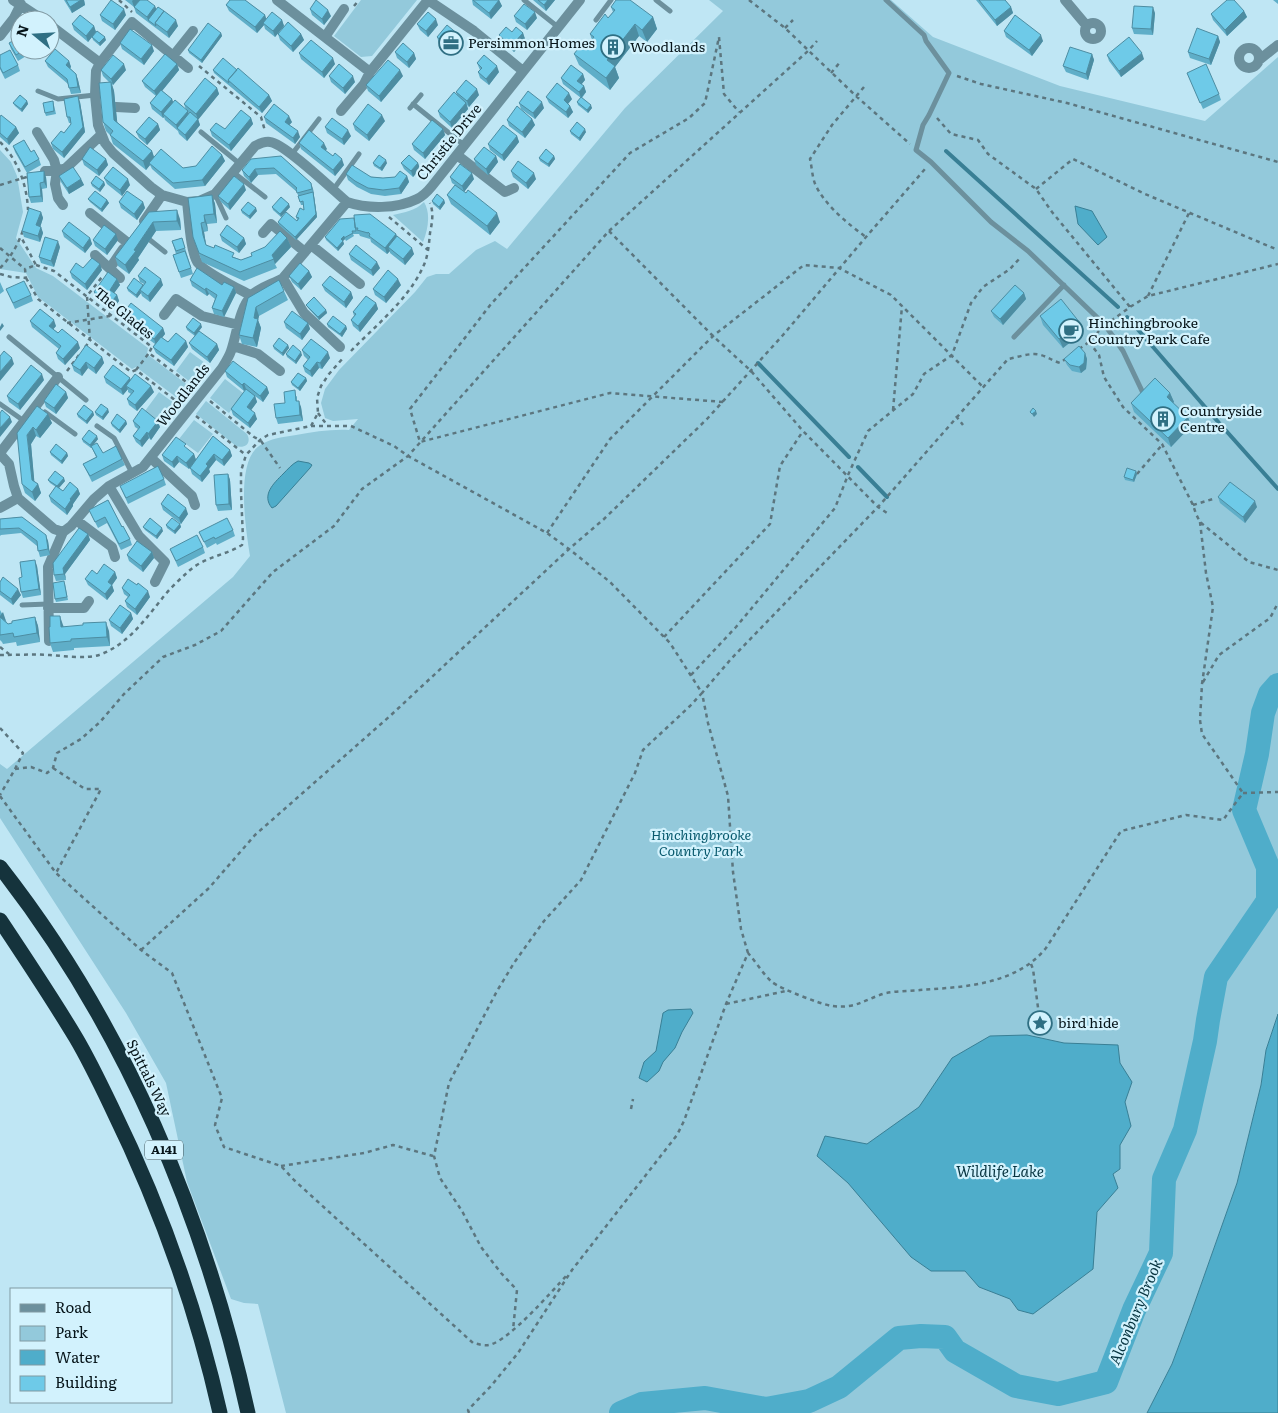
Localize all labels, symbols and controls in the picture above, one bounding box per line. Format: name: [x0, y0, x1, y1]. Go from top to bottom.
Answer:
north arrow: [10, 10, 60, 60]
text: N: [10, 22, 33, 39]
office icon: Persimmon Homes: [438, 30, 464, 56]
place label: Persimmon Homes: [468, 32, 595, 52]
building icon: Woodlands: [600, 34, 626, 60]
place label: Woodlands: [630, 36, 705, 56]
street label: Christie Drive: [411, 99, 485, 184]
street label: The Glades: [90, 282, 159, 343]
place label: Hinchingbrooke Country Park Cafe: [1088, 312, 1210, 348]
cafe icon: Hinchingbrooke Country Park Cafe: [1058, 318, 1084, 344]
street label: Woodlands: [151, 359, 213, 430]
place label: Countryside Centre: [1180, 400, 1262, 436]
building icon: Countryside Centre: [1150, 406, 1176, 432]
park label: Hinchingbrooke Country Park: [651, 824, 752, 860]
place icon: bird hide: [1027, 1010, 1053, 1036]
place label: bird hide: [1058, 1012, 1119, 1032]
street label: Spittals Way: [123, 1036, 178, 1120]
road number: A141: [145, 1140, 183, 1160]
water label: Wildlife Lake: [956, 1159, 1044, 1182]
water label: Alconbury Brook: [1102, 1254, 1168, 1368]
legend: [10, 1288, 172, 1403]
text: Road: [55, 1295, 91, 1318]
text: Park: [55, 1320, 89, 1343]
text: Water: [55, 1345, 100, 1368]
text: Building: [55, 1370, 117, 1393]

